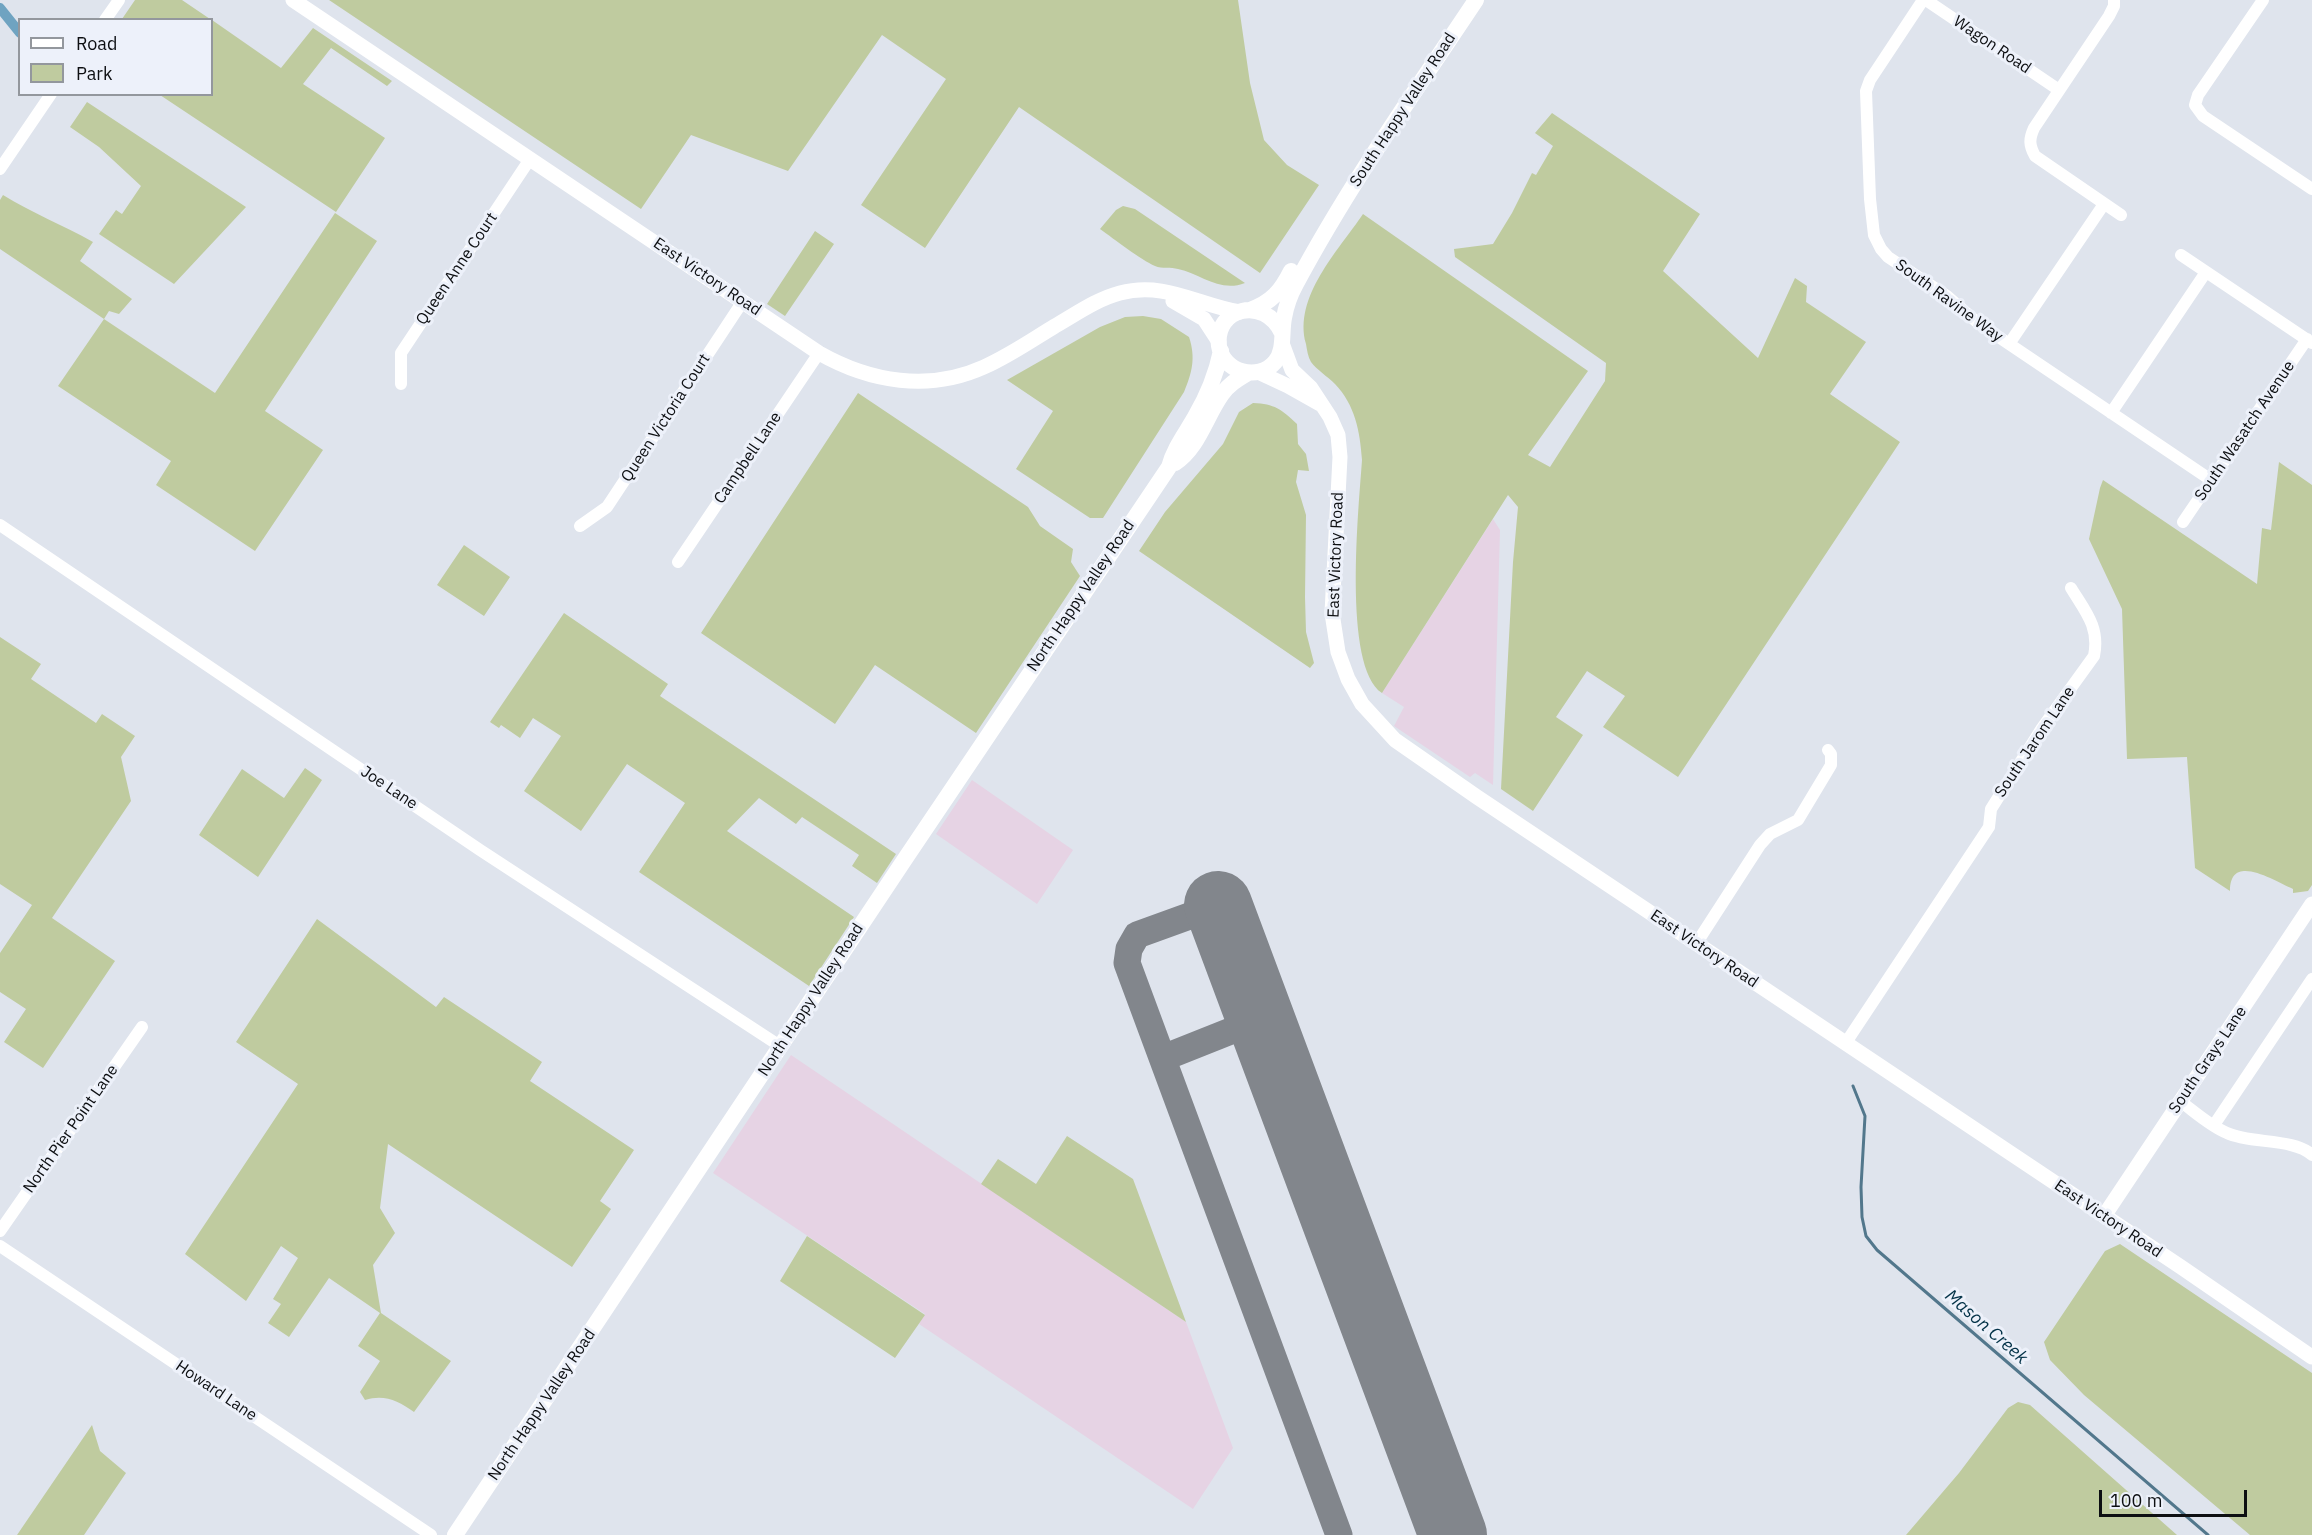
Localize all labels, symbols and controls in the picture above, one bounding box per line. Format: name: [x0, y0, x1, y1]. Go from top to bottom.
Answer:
street label: Wagon Road: [1949, 12, 2035, 78]
legend: [18, 18, 213, 96]
street label: South Happy Valley Road: [1346, 29, 1460, 191]
text: Road: [76, 32, 117, 55]
text: Park: [76, 62, 112, 85]
street label: Queen Anne Court: [412, 209, 502, 329]
street label: East Victory Road: [649, 234, 765, 320]
street label: South Ravine Way: [1891, 256, 2007, 346]
street label: Queen Victoria Court: [617, 350, 715, 486]
street label: South Wasatch Avenue: [2191, 357, 2299, 505]
street label: Campbell Lane: [710, 408, 786, 508]
street label: East Victory Road: [1324, 492, 1348, 618]
street label: North Happy Valley Road: [1023, 517, 1139, 675]
street label: South Jarom Lane: [1991, 683, 2079, 801]
street label: Joe Lane: [357, 762, 421, 814]
street label: East Victory Road: [1646, 906, 1762, 992]
street label: North Happy Valley Road: [754, 920, 868, 1080]
street label: South Grays Lane: [2165, 1003, 2251, 1117]
street label: North Pier Point Lane: [20, 1061, 122, 1197]
street label: East Victory Road: [2050, 1176, 2166, 1262]
water label: Mason Creek: [1940, 1285, 2032, 1369]
street label: North Happy Valley Road: [484, 1326, 600, 1484]
street label: Howard Lane: [172, 1357, 260, 1425]
scale bar: [2102, 1478, 2250, 1516]
text: 100 m: [2110, 1489, 2162, 1512]

